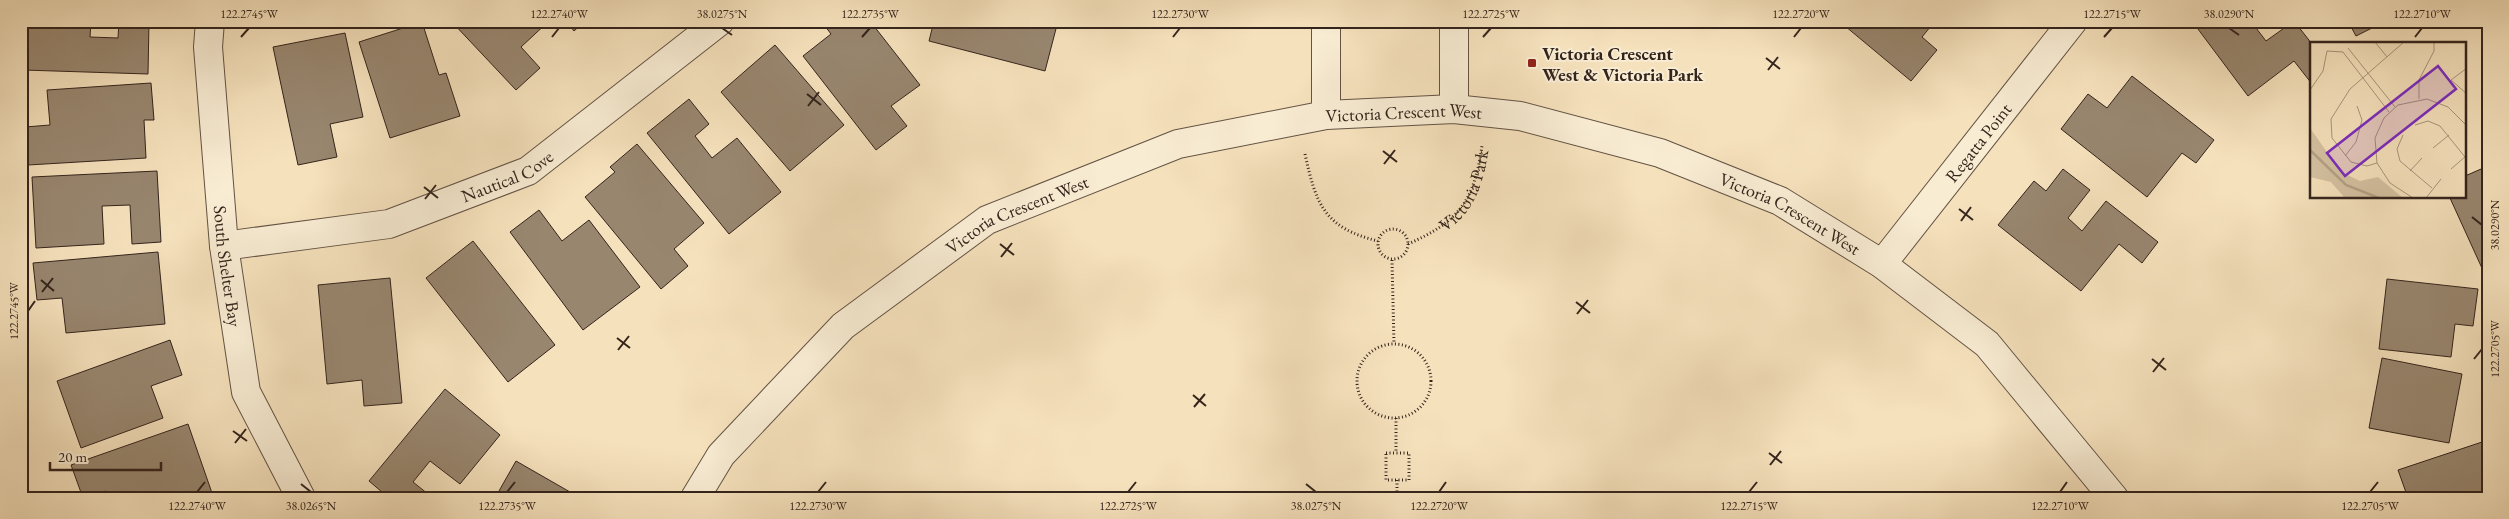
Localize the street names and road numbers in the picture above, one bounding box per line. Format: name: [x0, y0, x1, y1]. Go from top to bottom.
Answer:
street label: Victoria Crescent West: [1325, 97, 1484, 127]
street label: Regatta Point: [1940, 98, 2016, 186]
street label: Nautical Cove: [458, 144, 557, 207]
street label: Victoria Park: [1434, 147, 1493, 236]
street label: Victoria Crescent West: [1716, 167, 1865, 260]
street label: Victoria Crescent West: [941, 169, 1092, 258]
street label: South Shelter Bay: [209, 204, 248, 328]

